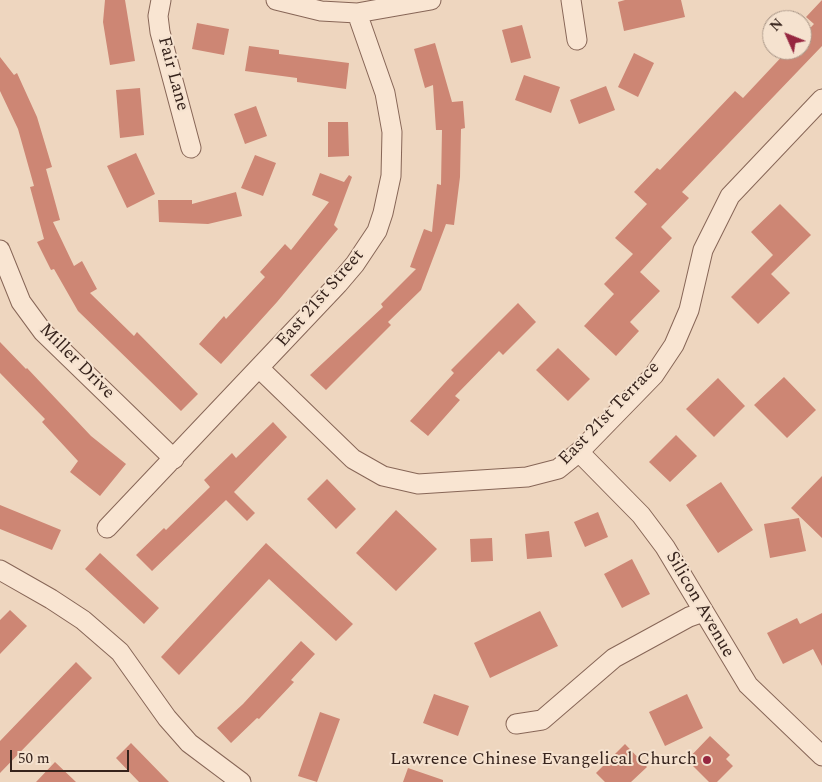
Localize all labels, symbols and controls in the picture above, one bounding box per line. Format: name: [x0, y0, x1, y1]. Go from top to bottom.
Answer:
north arrow: [762, 10, 812, 60]
text: N: [765, 14, 788, 36]
street label: Fair Lane: [152, 34, 192, 114]
street label: East 21st Street: [273, 246, 369, 352]
street label: Miller Drive: [34, 320, 118, 404]
street label: East 21st Terrace: [555, 358, 665, 470]
street label: Silicon Avenue: [660, 548, 738, 662]
scale bar: [12, 740, 131, 772]
text: 50 m: [18, 747, 50, 770]
place label: Lawrence Chinese Evangelical Church: [390, 749, 697, 771]
marker: Lawrence Chinese Evangelical Church: [701, 754, 713, 766]

